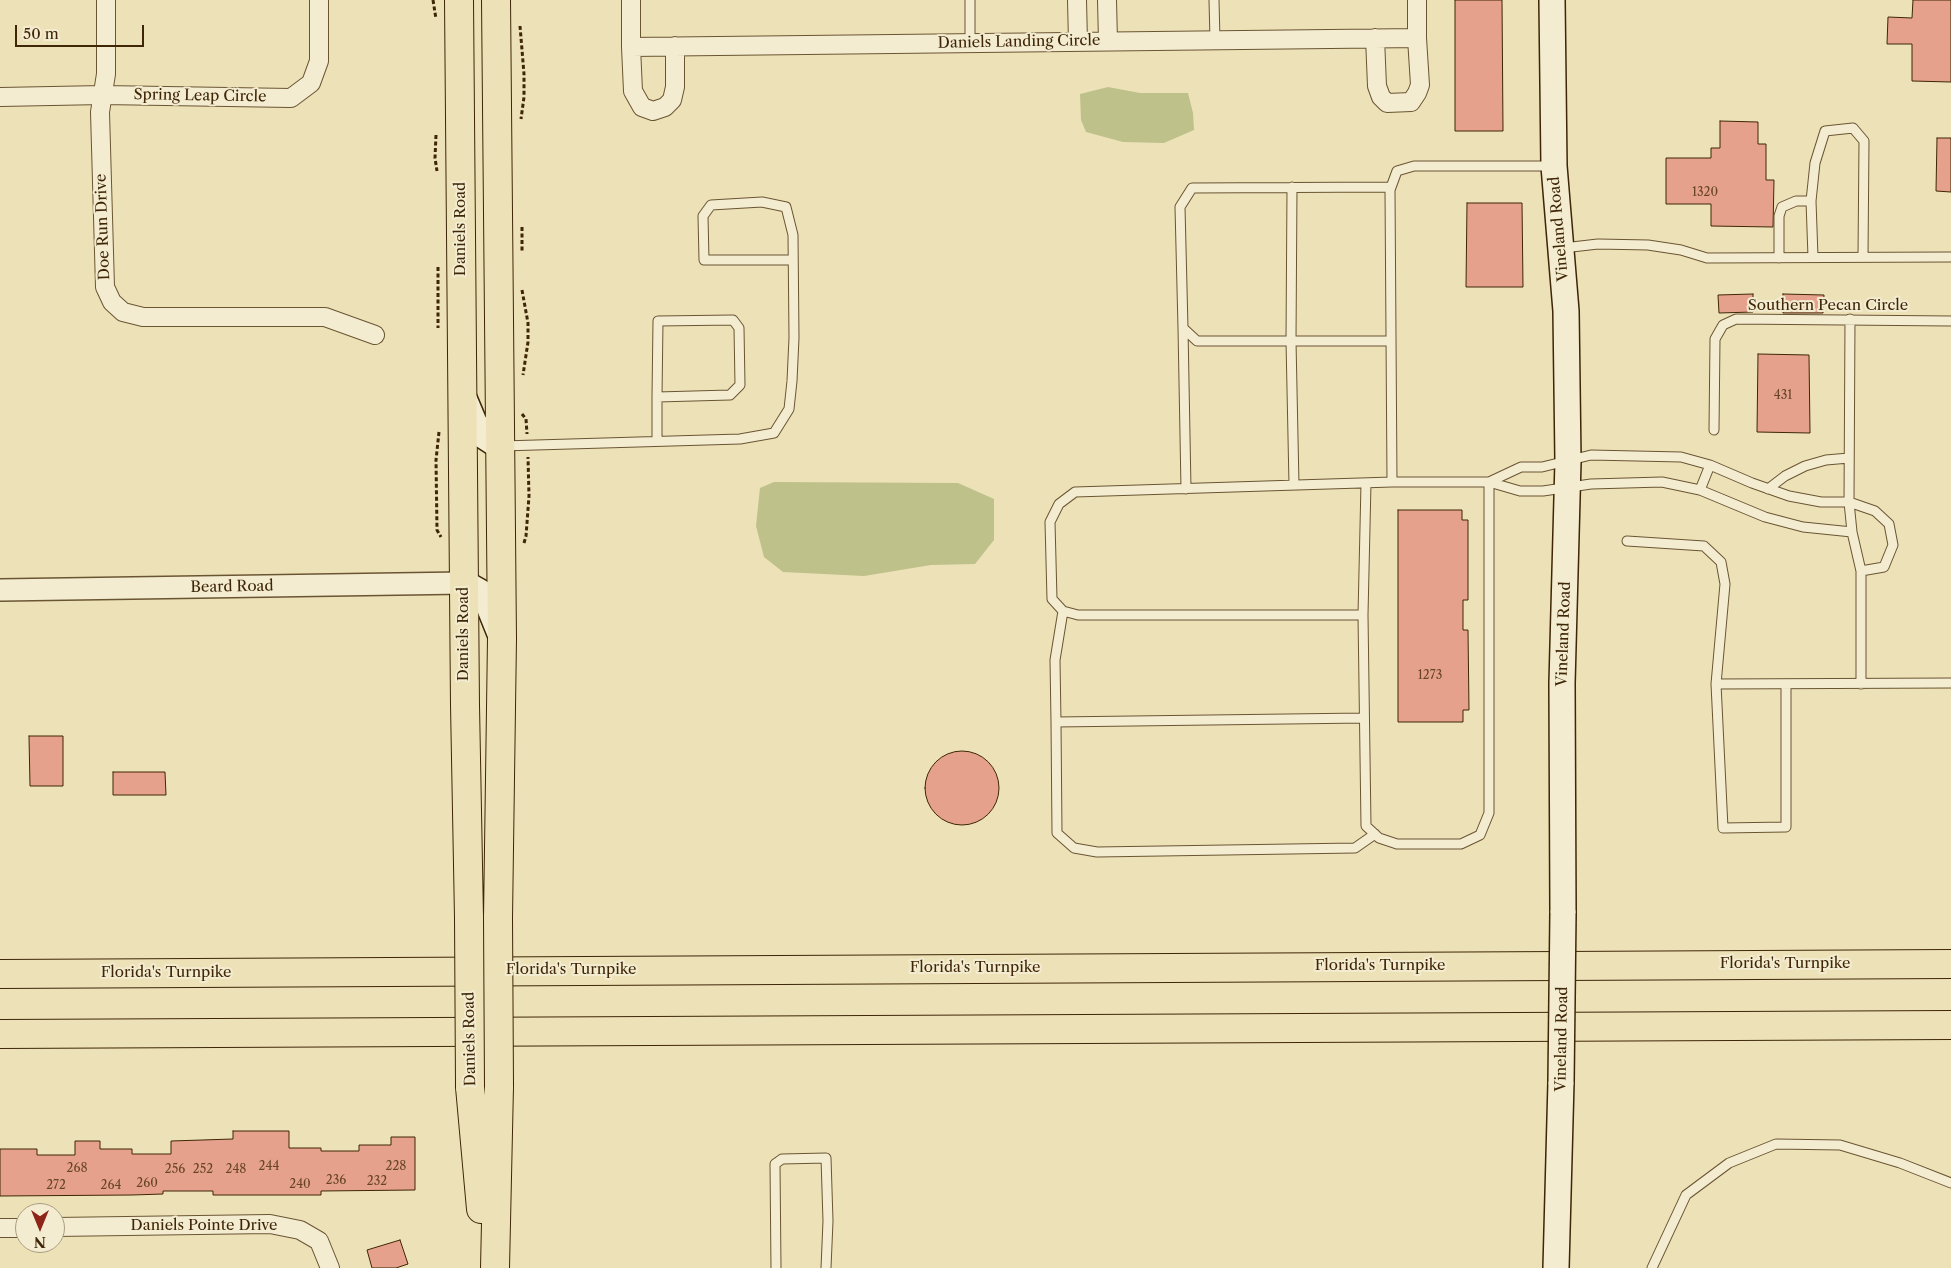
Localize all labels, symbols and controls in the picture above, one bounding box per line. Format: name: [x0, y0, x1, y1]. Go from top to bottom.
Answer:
scale bar: [18, 15, 146, 47]
text: 50 m: [23, 24, 59, 43]
street label: Daniels Landing Circle: [938, 32, 1100, 52]
street label: Spring Leap Circle: [133, 86, 267, 106]
street label: Doe Run Drive: [92, 174, 114, 280]
street label: Vineland Road: [1545, 176, 1573, 282]
street label: Daniels Road: [452, 182, 470, 276]
house number: 1320: [1692, 186, 1718, 200]
street label: Southern Pecan Circle: [1748, 297, 1908, 315]
house number: 431: [1774, 389, 1792, 403]
street label: Beard Road: [190, 577, 274, 597]
street label: Vineland Road: [1553, 581, 1575, 687]
street label: Daniels Road: [455, 587, 473, 681]
house number: 1273: [1418, 669, 1442, 683]
street label: Florida's Turnpike: [1720, 955, 1850, 973]
street label: Florida's Turnpike: [1315, 957, 1445, 975]
street label: Florida's Turnpike: [910, 959, 1040, 977]
street label: Florida's Turnpike: [506, 961, 636, 979]
street label: Florida's Turnpike: [101, 964, 231, 982]
street label: Vineland Road: [1552, 986, 1572, 1092]
street label: Daniels Road: [460, 992, 480, 1086]
house number: 244: [259, 1160, 279, 1174]
house number: 228: [386, 1160, 406, 1174]
house number: 268: [66, 1162, 88, 1176]
house number: 256: [165, 1163, 185, 1177]
house number: 252: [193, 1163, 213, 1177]
house number: 248: [226, 1163, 246, 1177]
house number: 236: [326, 1174, 346, 1188]
house number: 232: [367, 1175, 387, 1189]
house number: 260: [136, 1177, 158, 1191]
house number: 240: [289, 1178, 311, 1192]
house number: 272: [46, 1179, 66, 1193]
house number: 264: [101, 1179, 121, 1193]
north arrow: [15, 1203, 65, 1253]
street label: Daniels Pointe Drive: [131, 1217, 277, 1235]
text: N: [34, 1233, 46, 1251]

